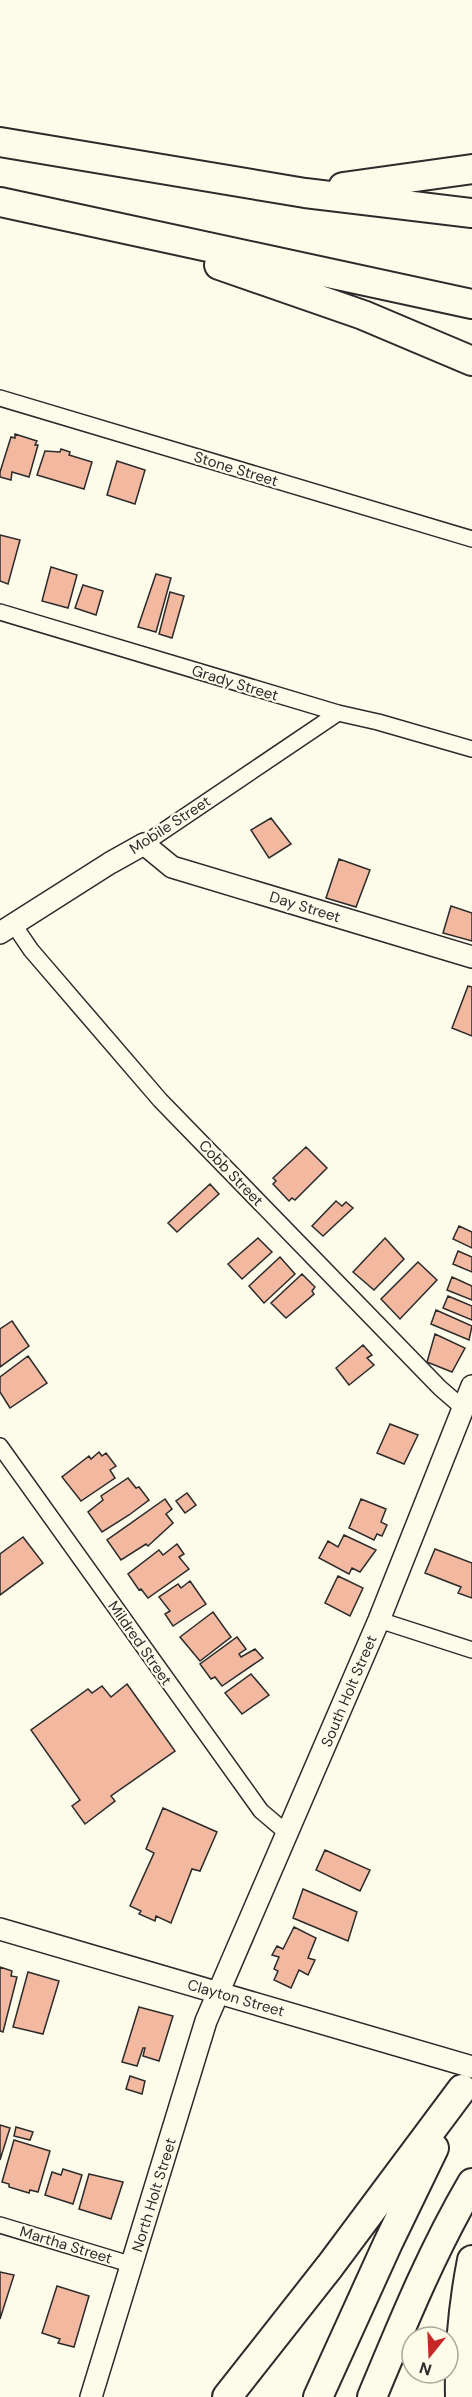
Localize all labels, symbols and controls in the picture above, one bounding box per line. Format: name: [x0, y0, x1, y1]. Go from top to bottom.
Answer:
street label: Stone Street: [192, 447, 281, 491]
street label: Grady Street: [189, 660, 281, 706]
street label: Mobile Street: [126, 791, 214, 859]
street label: Day Street: [267, 887, 343, 927]
street label: Cobb Street: [194, 1136, 268, 1211]
street label: Mildred Street: [104, 1597, 177, 1689]
street label: South Holt Street: [316, 1632, 382, 1750]
street label: Clayton Street: [185, 1975, 287, 2021]
street label: North Holt Street: [127, 2135, 181, 2254]
street label: Martha Street: [17, 2221, 115, 2269]
north arrow: [400, 2325, 460, 2385]
text: N: [417, 2357, 434, 2381]

